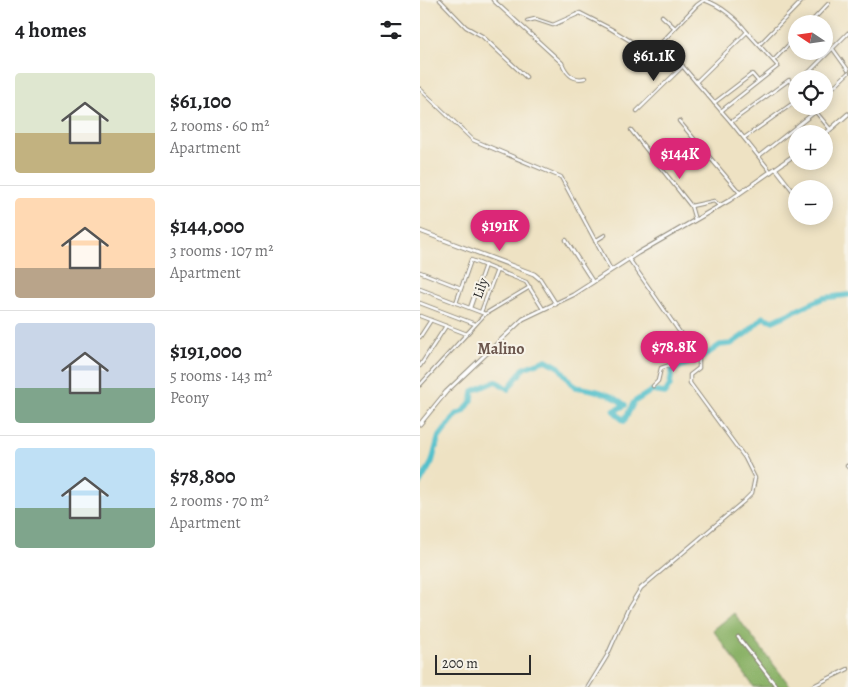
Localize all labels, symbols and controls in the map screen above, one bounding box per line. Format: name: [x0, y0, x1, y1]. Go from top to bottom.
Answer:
north arrow: [788, 15, 832, 60]
map controls: [788, 15, 833, 225]
text: 4 homes: [15, 16, 87, 44]
icon: filters: [377, 16, 405, 44]
pin: $61.1K: [613, 39, 695, 82]
text: $61.1K: [633, 45, 675, 67]
button: locate: [788, 70, 833, 115]
text: $61,100: [170, 87, 231, 115]
icon: home: [55, 93, 115, 153]
text: 2 rooms · 60 m²: [170, 115, 270, 137]
button: +: [788, 125, 833, 170]
text: Apartment: [170, 137, 241, 159]
pin: $144K: [645, 138, 715, 180]
text: $144K: [661, 143, 699, 165]
button: −: [788, 180, 833, 225]
pin: $191K: [465, 210, 535, 252]
text: $144,000: [170, 212, 244, 240]
text: $191K: [482, 215, 518, 237]
icon: home: [55, 218, 115, 278]
text: 3 rooms · 107 m²: [170, 240, 273, 262]
text: Apartment: [170, 262, 241, 284]
street label: Lily: [468, 274, 493, 301]
pin: $78.8K: [633, 330, 715, 373]
text: $78.8K: [652, 336, 696, 358]
text: $191,000: [170, 337, 242, 365]
district label: Malino: [477, 338, 525, 360]
icon: home: [55, 343, 115, 403]
text: 5 rooms · 143 m²: [170, 365, 272, 387]
text: Peony: [170, 387, 209, 409]
text: $78,800: [170, 462, 236, 490]
icon: home: [55, 468, 115, 528]
text: 2 rooms · 70 m²: [170, 490, 269, 512]
text: Apartment: [170, 512, 241, 534]
scale bar: [435, 652, 531, 675]
text: 200 m: [442, 654, 478, 673]

